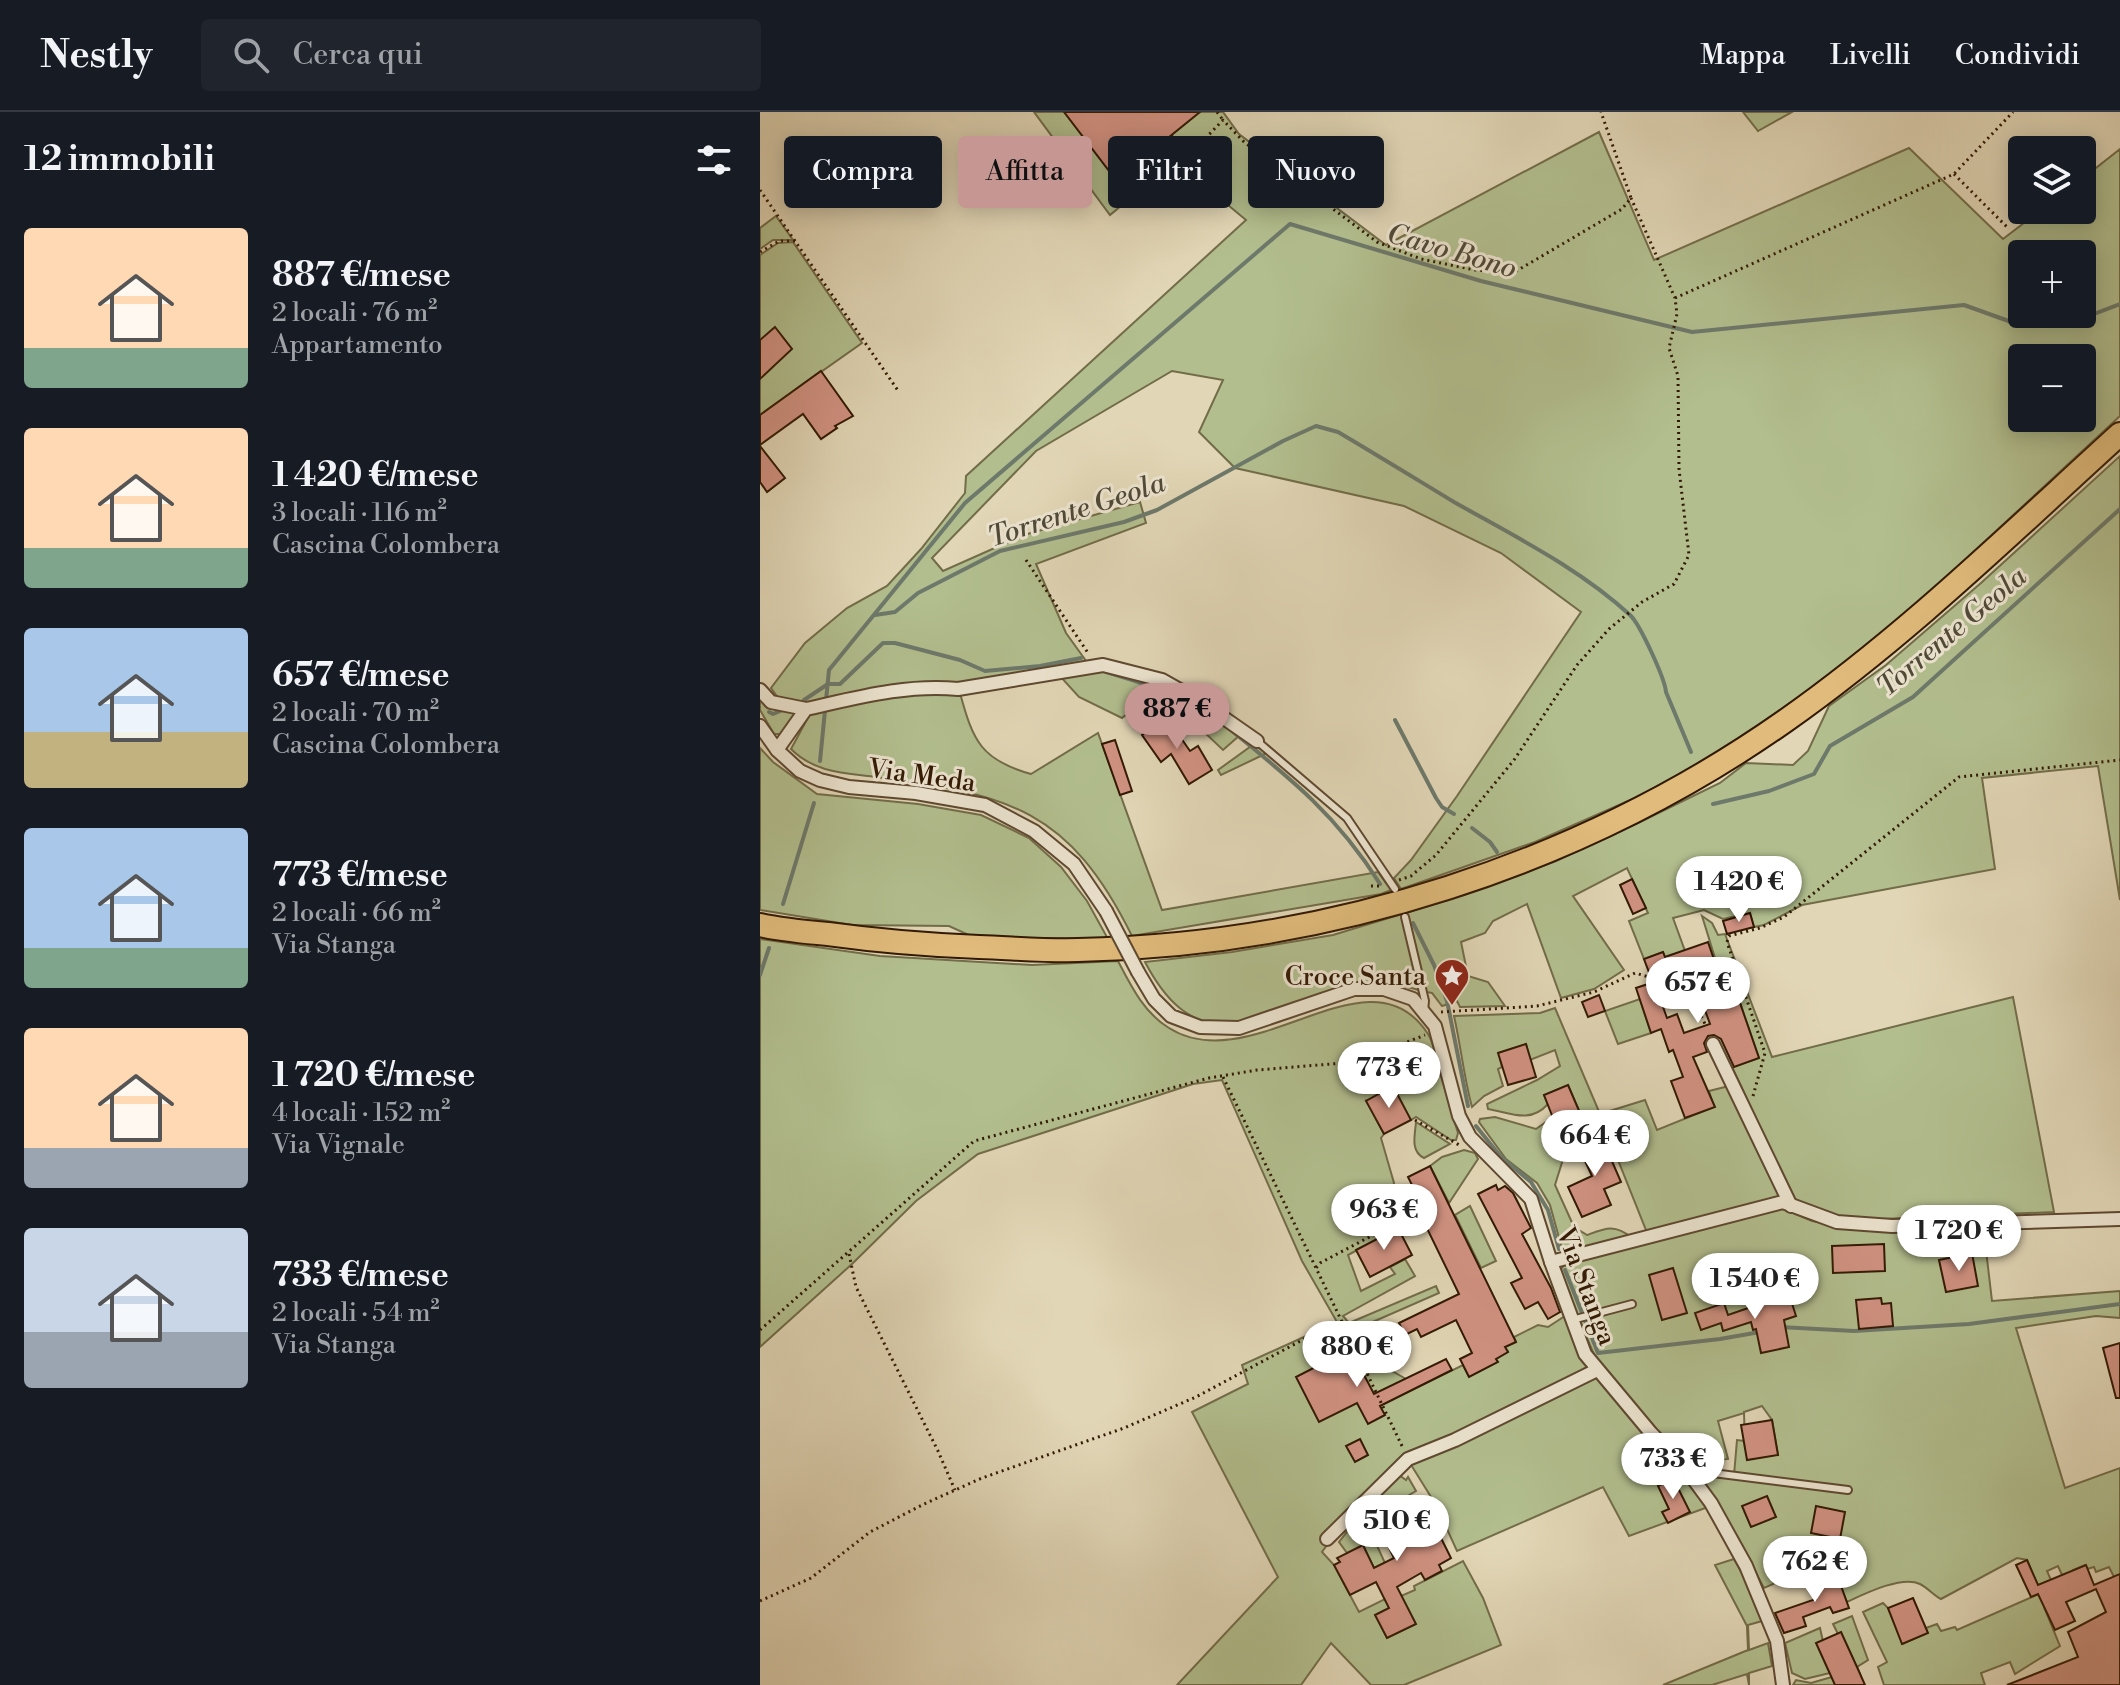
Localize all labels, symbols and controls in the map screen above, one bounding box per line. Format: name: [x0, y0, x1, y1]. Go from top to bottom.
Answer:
search box: [201, 19, 761, 91]
text: Nestly: [40, 32, 153, 79]
icon: search: [229, 33, 273, 77]
text: Cerca qui: [293, 36, 423, 74]
text: Mappa: [1700, 38, 1786, 73]
text: Livelli: [1830, 38, 1911, 73]
text: Condividi: [1955, 38, 2080, 73]
chip: Compra: [784, 136, 942, 208]
chip: Affitta: [958, 136, 1092, 208]
chip: Filtri: [1108, 136, 1232, 208]
chip: Nuovo: [1248, 136, 1384, 208]
map controls: [2008, 136, 2096, 432]
button: layers: [2008, 136, 2096, 224]
icon: filters: [692, 138, 736, 182]
text: 12 immobili: [24, 139, 215, 181]
water label: Cavo Bono: [1383, 216, 1520, 287]
button: +: [2008, 240, 2096, 328]
text: 887 €/mese: [272, 255, 451, 297]
icon: home: [88, 260, 184, 356]
text: 2 locali · 76 m²: [272, 297, 437, 329]
text: Appartamento: [272, 329, 443, 361]
button: −: [2008, 344, 2096, 432]
text: 1 420 €/mese: [272, 455, 479, 497]
icon: home: [88, 460, 184, 556]
water label: Torrente Geola: [983, 465, 1170, 556]
text: 3 locali · 116 m²: [272, 497, 447, 529]
text: Cascina Colombera: [272, 529, 500, 561]
water label: Torrente Geola: [1870, 559, 2034, 705]
text: 657 €/mese: [272, 655, 450, 697]
icon: home: [88, 660, 184, 756]
pin: 887 €: [1121, 683, 1233, 751]
text: 887 €: [1142, 693, 1212, 725]
text: 2 locali · 70 m²: [272, 697, 439, 729]
text: Cascina Colombera: [272, 729, 500, 761]
street label: Via Meda: [865, 752, 979, 799]
text: 773 €/mese: [272, 855, 448, 897]
pin: 1 420 €: [1665, 856, 1813, 924]
icon: home: [88, 860, 184, 956]
text: 1 420 €: [1694, 866, 1784, 898]
text: 2 locali · 66 m²: [272, 897, 441, 929]
text: Via Stanga: [272, 929, 396, 961]
place icon: Croce Santa: [1433, 957, 1471, 1007]
pin: 657 €: [1642, 957, 1754, 1025]
place label: Croce Santa: [1285, 961, 1427, 993]
text: 657 €: [1664, 967, 1732, 999]
pin: 773 €: [1333, 1042, 1445, 1110]
text: 773 €: [1356, 1052, 1422, 1084]
text: 1 720 €/mese: [272, 1055, 475, 1097]
icon: home: [88, 1060, 184, 1156]
text: 4 locali · 152 m²: [272, 1097, 450, 1129]
pin: 664 €: [1539, 1110, 1651, 1178]
text: 664 €: [1559, 1120, 1631, 1152]
text: Via Vignale: [272, 1129, 405, 1161]
pin: 963 €: [1328, 1184, 1440, 1252]
text: 963 €: [1349, 1194, 1419, 1226]
pin: 1 720 €: [1885, 1205, 2033, 1273]
text: 1 720 €: [1915, 1215, 2003, 1247]
street label: Via Stanga: [1549, 1222, 1624, 1351]
pin: 1 540 €: [1681, 1253, 1829, 1321]
text: 733 €/mese: [272, 1255, 449, 1297]
icon: home: [88, 1260, 184, 1356]
text: 1 540 €: [1710, 1263, 1800, 1295]
text: 2 locali · 54 m²: [272, 1297, 440, 1329]
pin: 880 €: [1301, 1321, 1413, 1389]
text: Via Stanga: [272, 1329, 396, 1361]
text: 880 €: [1320, 1331, 1394, 1363]
pin: 733 €: [1617, 1433, 1729, 1501]
text: 733 €: [1639, 1443, 1707, 1475]
pin: 510 €: [1341, 1495, 1453, 1563]
text: 510 €: [1363, 1505, 1431, 1537]
pin: 762 €: [1759, 1536, 1871, 1604]
text: 762 €: [1781, 1546, 1849, 1578]

